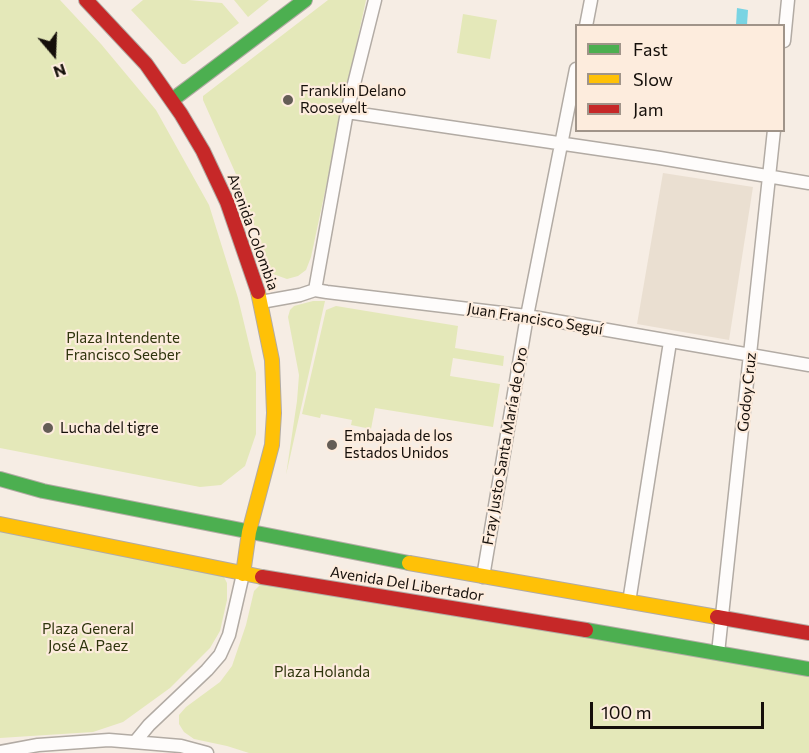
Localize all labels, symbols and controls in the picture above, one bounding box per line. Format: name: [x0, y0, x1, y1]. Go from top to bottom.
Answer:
north arrow: [24, 24, 84, 84]
legend: [575, 24, 785, 132]
text: Fast: [633, 38, 668, 60]
text: N: [51, 61, 69, 82]
text: Slow: [633, 68, 673, 90]
place label: Franklin Delano Roosevelt: [300, 82, 406, 117]
marker: Franklin Delano Roosevelt: [281, 93, 295, 107]
text: Jam: [633, 98, 663, 120]
street label: Avenida Colombia: [224, 171, 282, 293]
street label: Juan Francisco Seguí: [466, 299, 604, 339]
park label: Plaza Intendente Francisco Seeber: [65, 329, 181, 364]
street label: Fray Justo Santa María de Oro: [479, 345, 531, 547]
street label: Godoy Cruz: [734, 351, 760, 433]
place label: Lucha del tigre: [60, 419, 159, 437]
marker: Lucha del tigre: [41, 421, 55, 435]
place label: Embajada de los Estados Unidos: [344, 427, 453, 462]
marker: Embajada de los Estados Unidos: [325, 438, 339, 452]
street label: Avenida Del Libertador: [329, 563, 485, 605]
park label: Plaza General José A. Paez: [42, 620, 134, 655]
park label: Plaza Holanda: [274, 663, 370, 681]
scale bar: [593, 690, 767, 728]
text: 100 m: [601, 701, 651, 723]

